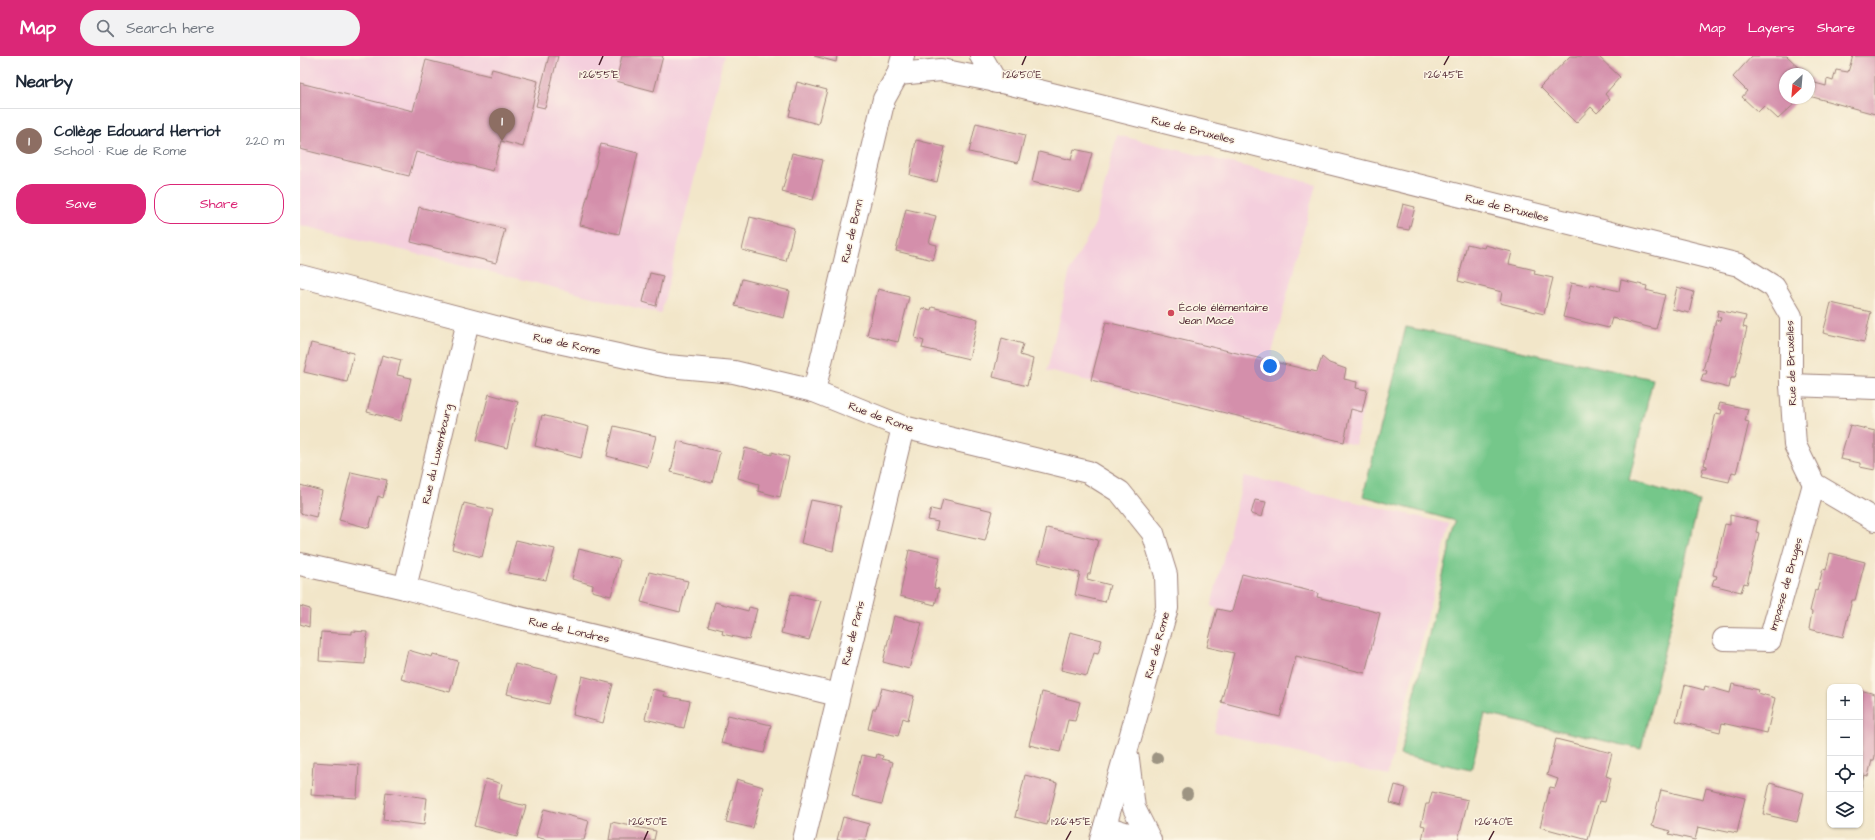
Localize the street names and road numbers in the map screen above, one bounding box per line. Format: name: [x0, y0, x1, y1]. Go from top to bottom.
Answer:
street label: Rue de Bruxelles: [1150, 112, 1237, 148]
street label: Rue de Bruxelles: [1464, 190, 1551, 226]
street label: Rue de Bonn: [837, 197, 867, 264]
street label: Rue de Bruxelles: [1782, 320, 1800, 406]
street label: Rue de Rome: [532, 330, 602, 358]
street label: Rue de Rome: [846, 398, 916, 436]
street label: Rue du Luxembourg: [418, 402, 457, 506]
street label: Impasse de Bruges: [1766, 535, 1808, 632]
street label: Rue de Paris: [838, 599, 868, 667]
street label: Rue de Rome: [1141, 610, 1173, 680]
street label: Rue de Londres: [527, 613, 611, 647]

